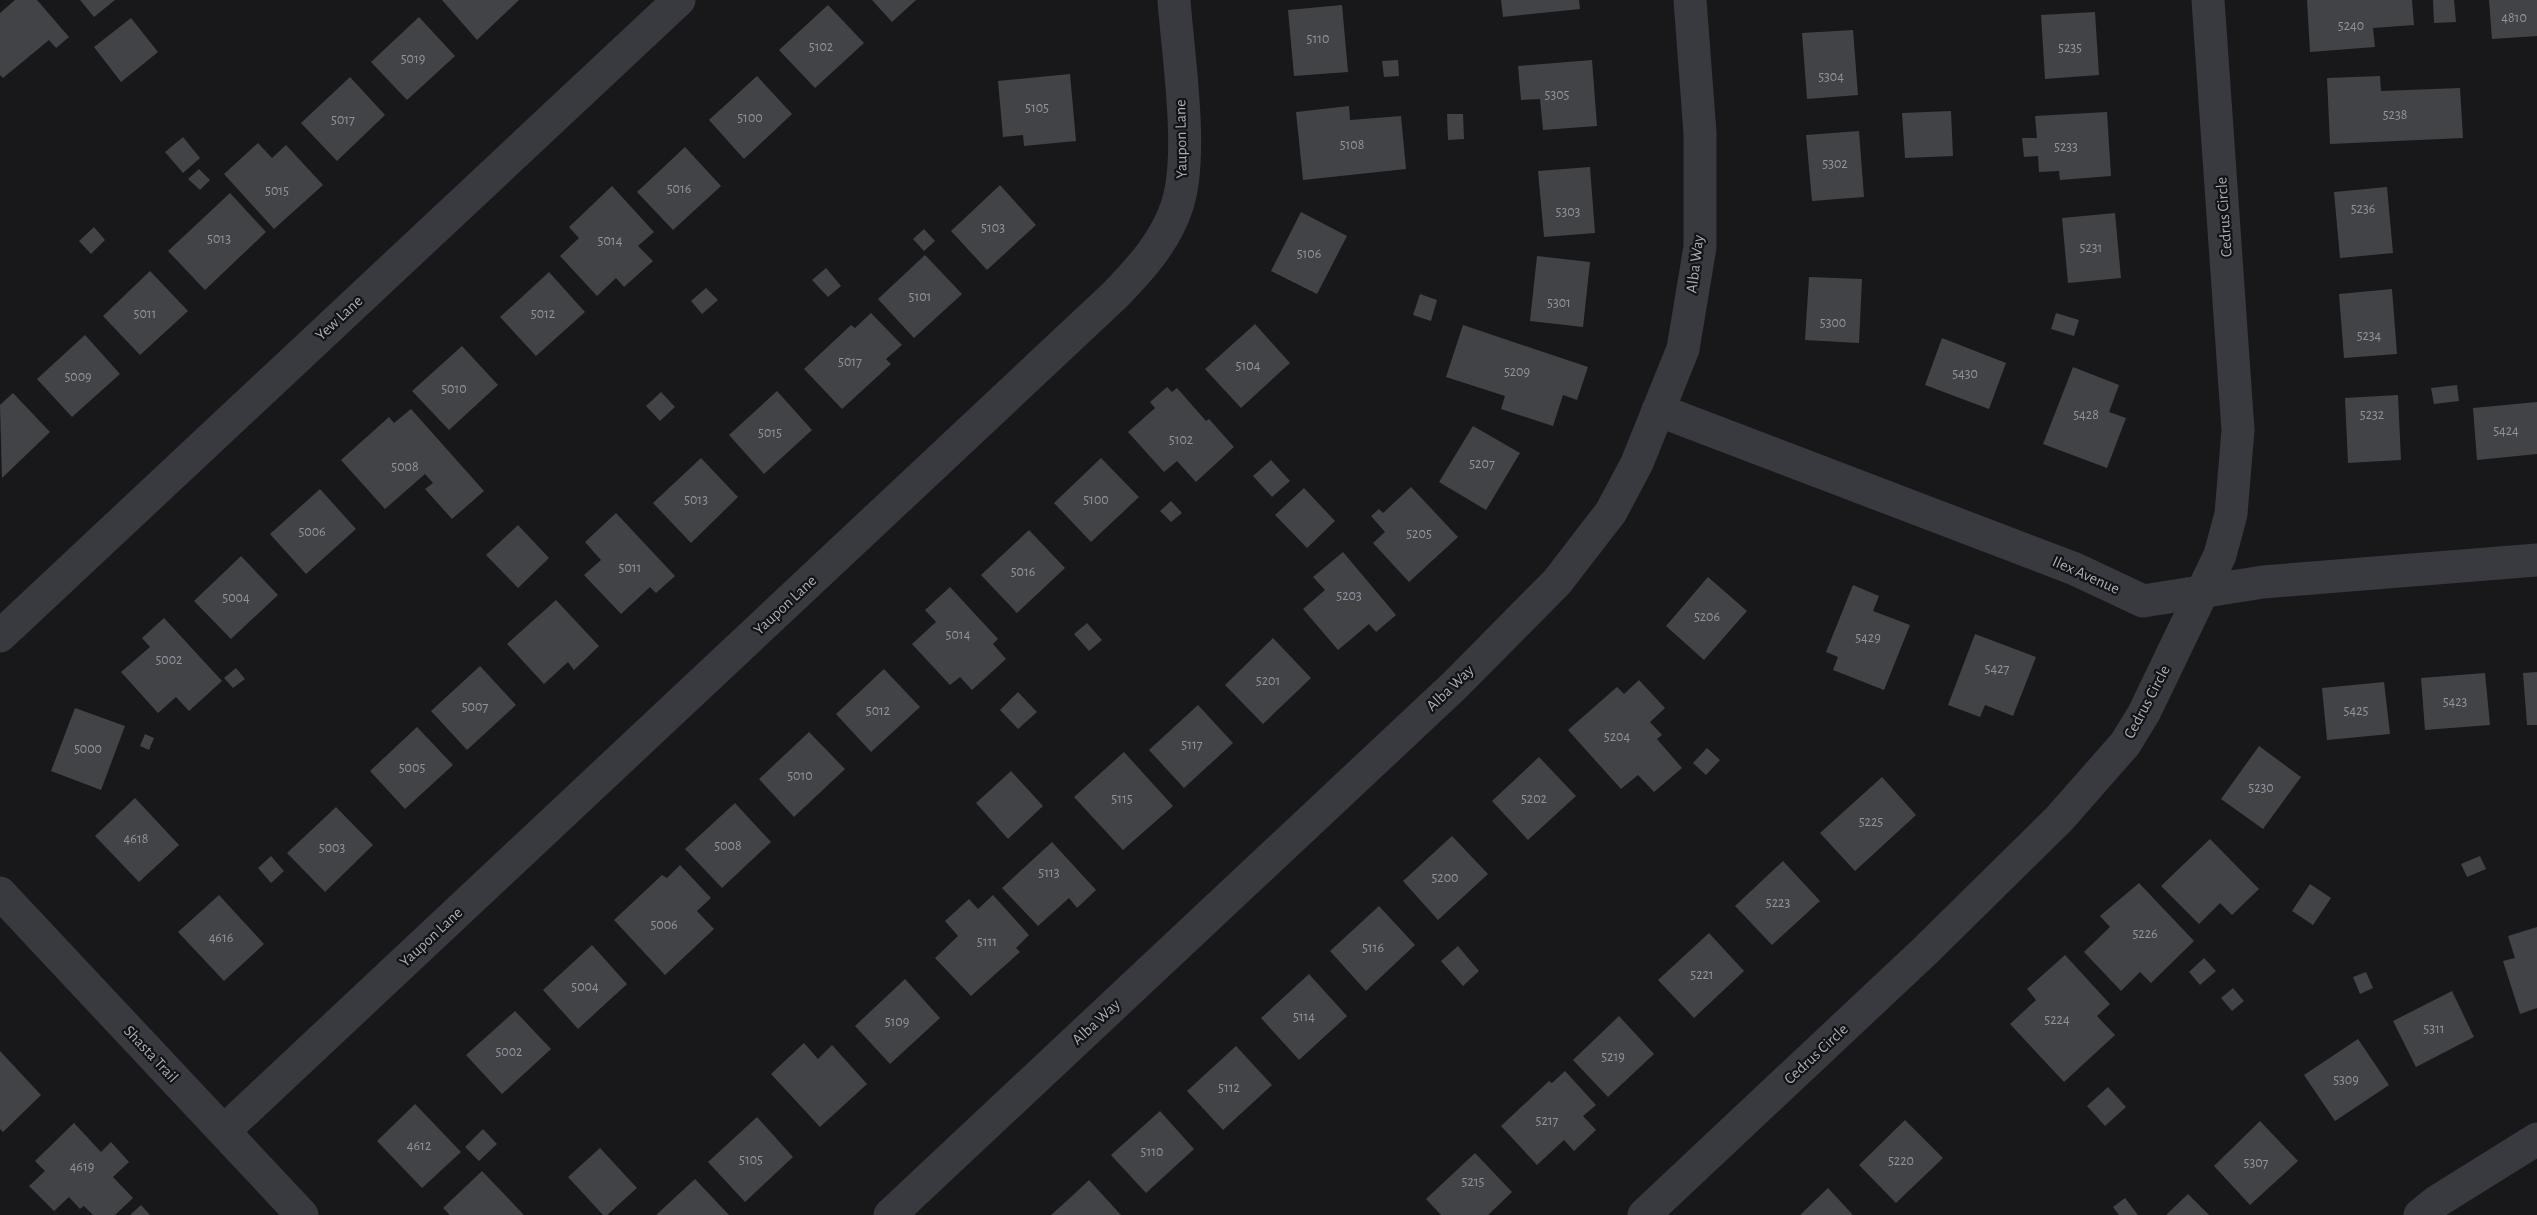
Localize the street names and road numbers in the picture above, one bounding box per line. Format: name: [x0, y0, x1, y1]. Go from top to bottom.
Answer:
street label: Yaupon Lane: [1172, 99, 1190, 179]
street label: Cedrus Circle: [2213, 176, 2235, 258]
street label: Alba Way: [1683, 234, 1708, 294]
street label: Yew Lane: [312, 292, 366, 344]
street label: Ilex Avenue: [2050, 553, 2122, 597]
street label: Yaupon Lane: [751, 572, 819, 638]
street label: Alba Way: [1423, 662, 1478, 715]
street label: Cedrus Circle: [2121, 663, 2173, 741]
street label: Yaupon Lane: [397, 904, 465, 970]
street label: Alba Way: [1069, 996, 1124, 1049]
street label: Cedrus Circle: [1781, 1021, 1851, 1087]
street label: Shasta Trail: [121, 1023, 181, 1085]

